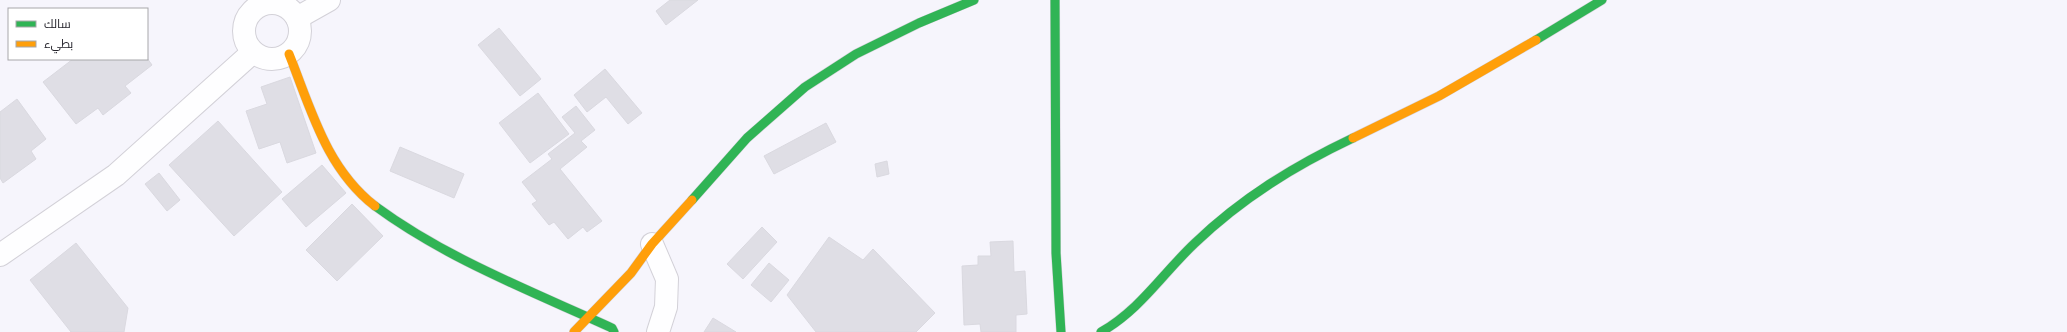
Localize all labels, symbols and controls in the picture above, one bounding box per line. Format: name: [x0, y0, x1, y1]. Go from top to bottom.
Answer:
legend: [8, 8, 148, 60]
text: سالك: [44, 16, 71, 31]
text: بطيء: [44, 36, 73, 54]

